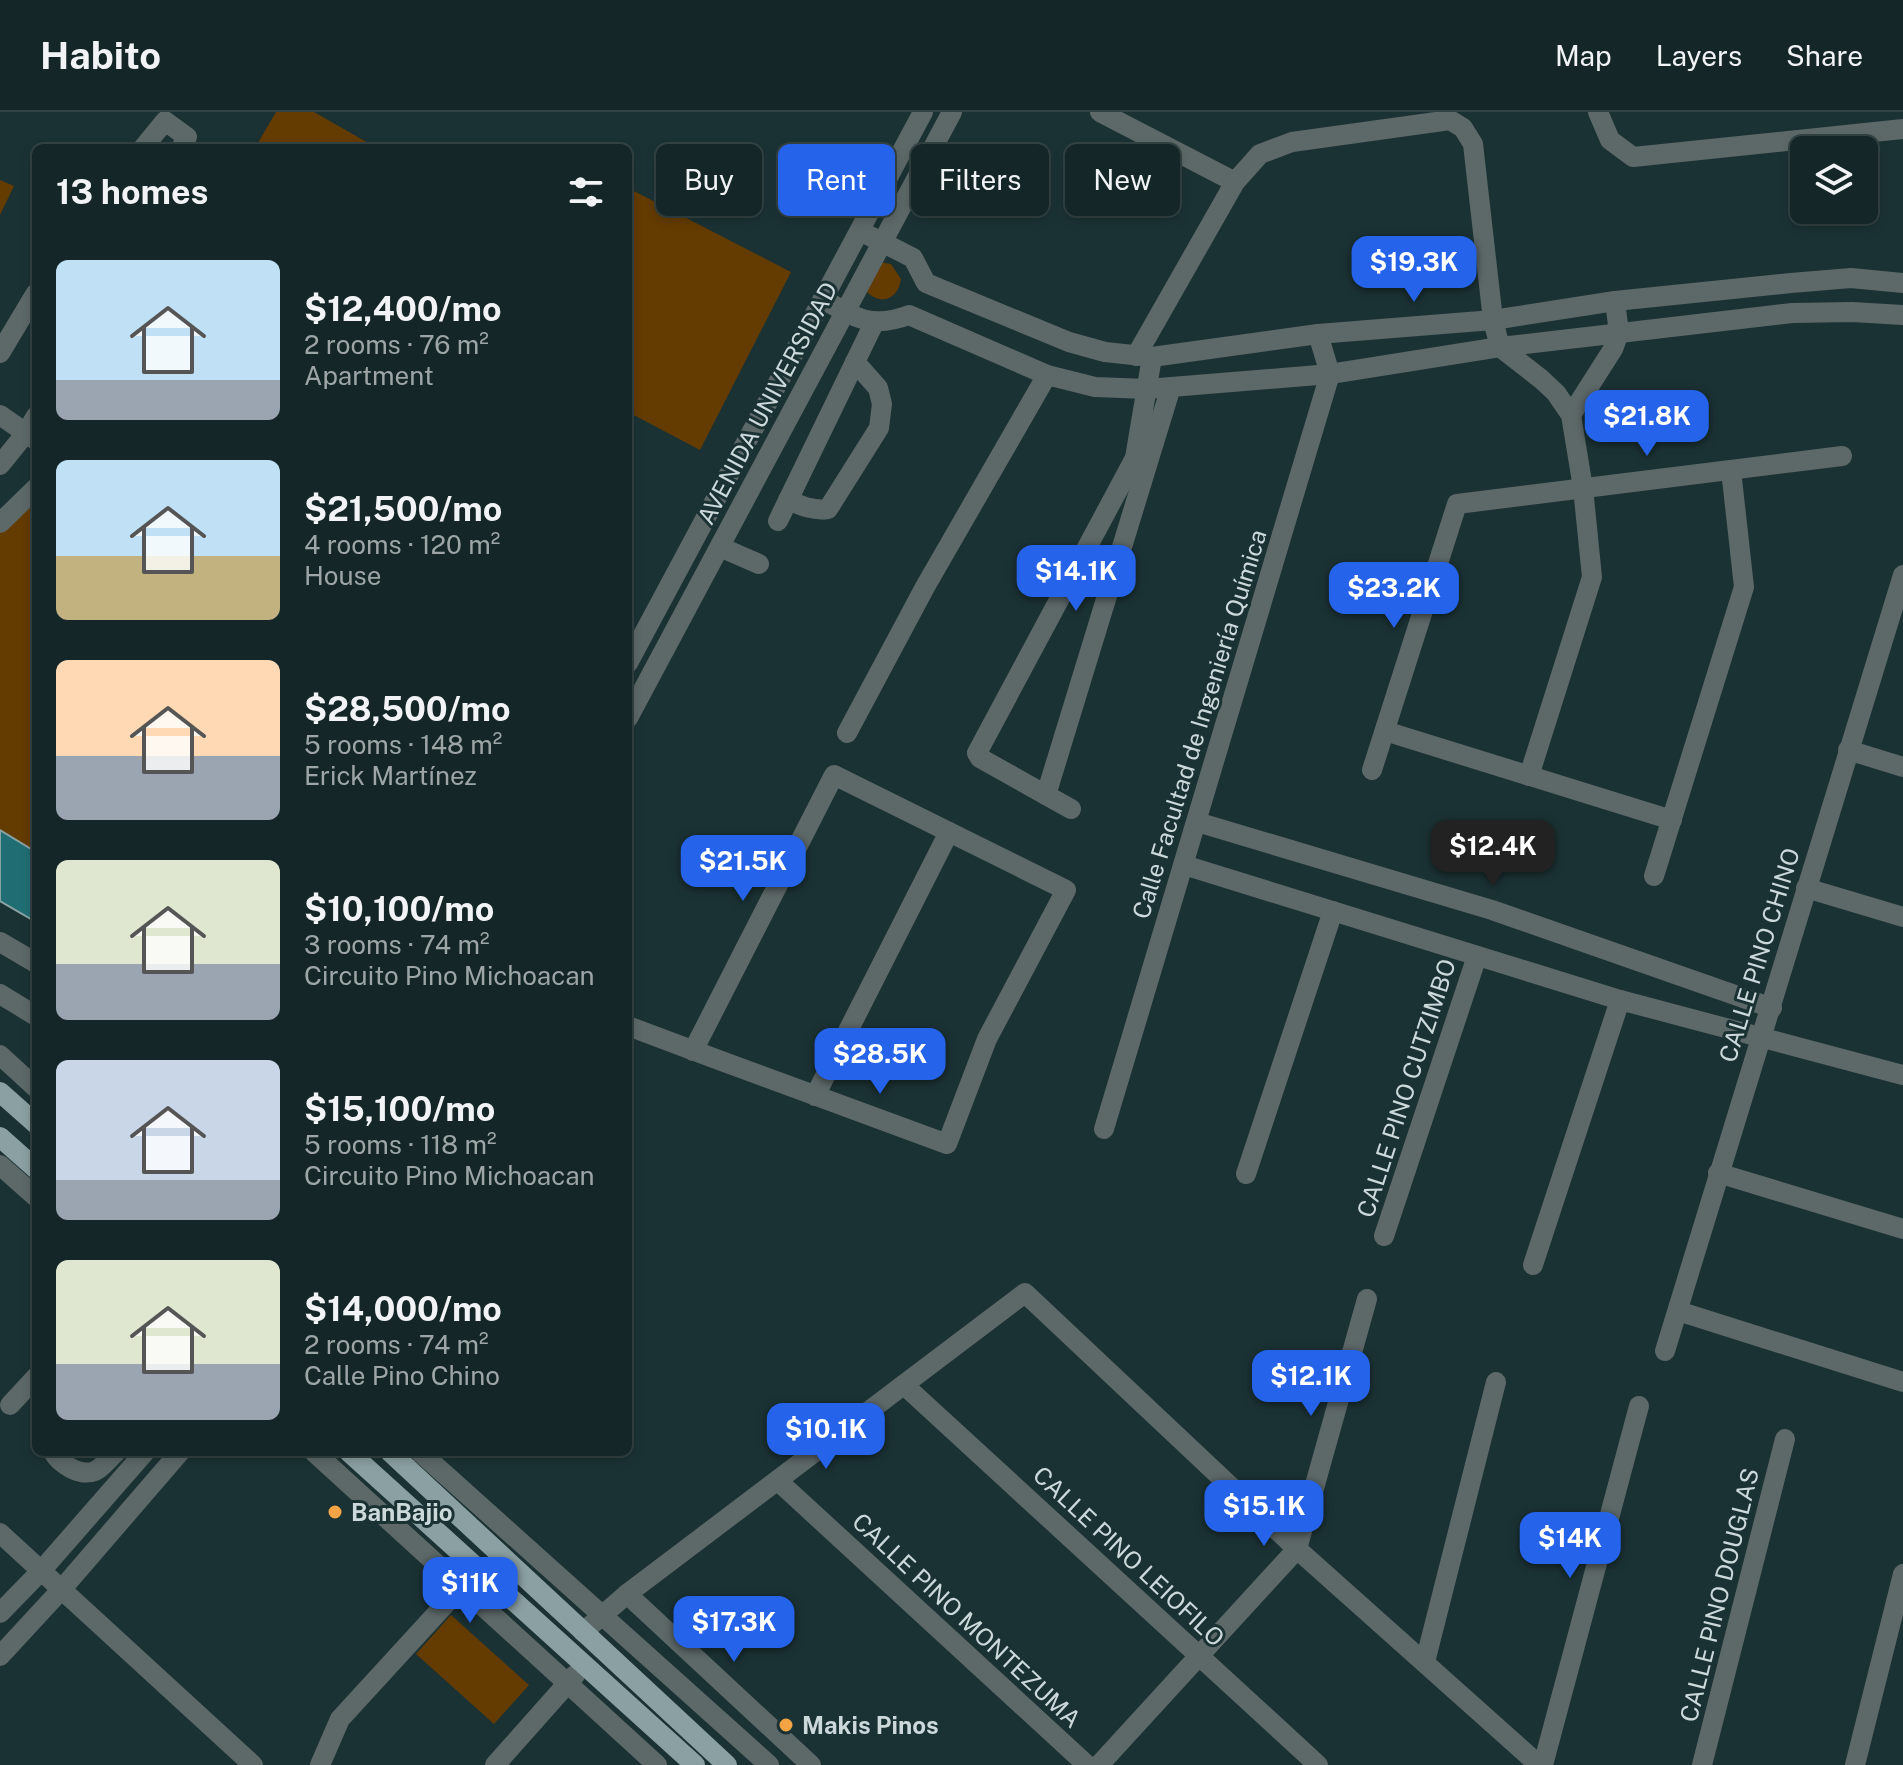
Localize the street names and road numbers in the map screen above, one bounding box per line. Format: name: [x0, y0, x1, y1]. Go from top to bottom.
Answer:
street label: AVENIDA UNIVERSIDAD: [691, 277, 843, 529]
street label: Calle Facultad de Ingenierίa Quίmica: [1126, 526, 1272, 922]
street label: CALLE PINO CHINO: [1713, 844, 1805, 1066]
street label: CALLE PINO CUTZIMBO: [1351, 955, 1461, 1221]
street label: CALLE PINO LEIOFILO: [1028, 1460, 1230, 1652]
street label: CALLE PINO DOUGLAS: [1674, 1465, 1764, 1725]
street label: CALLE PINO MONTEZUMA: [847, 1507, 1087, 1733]

